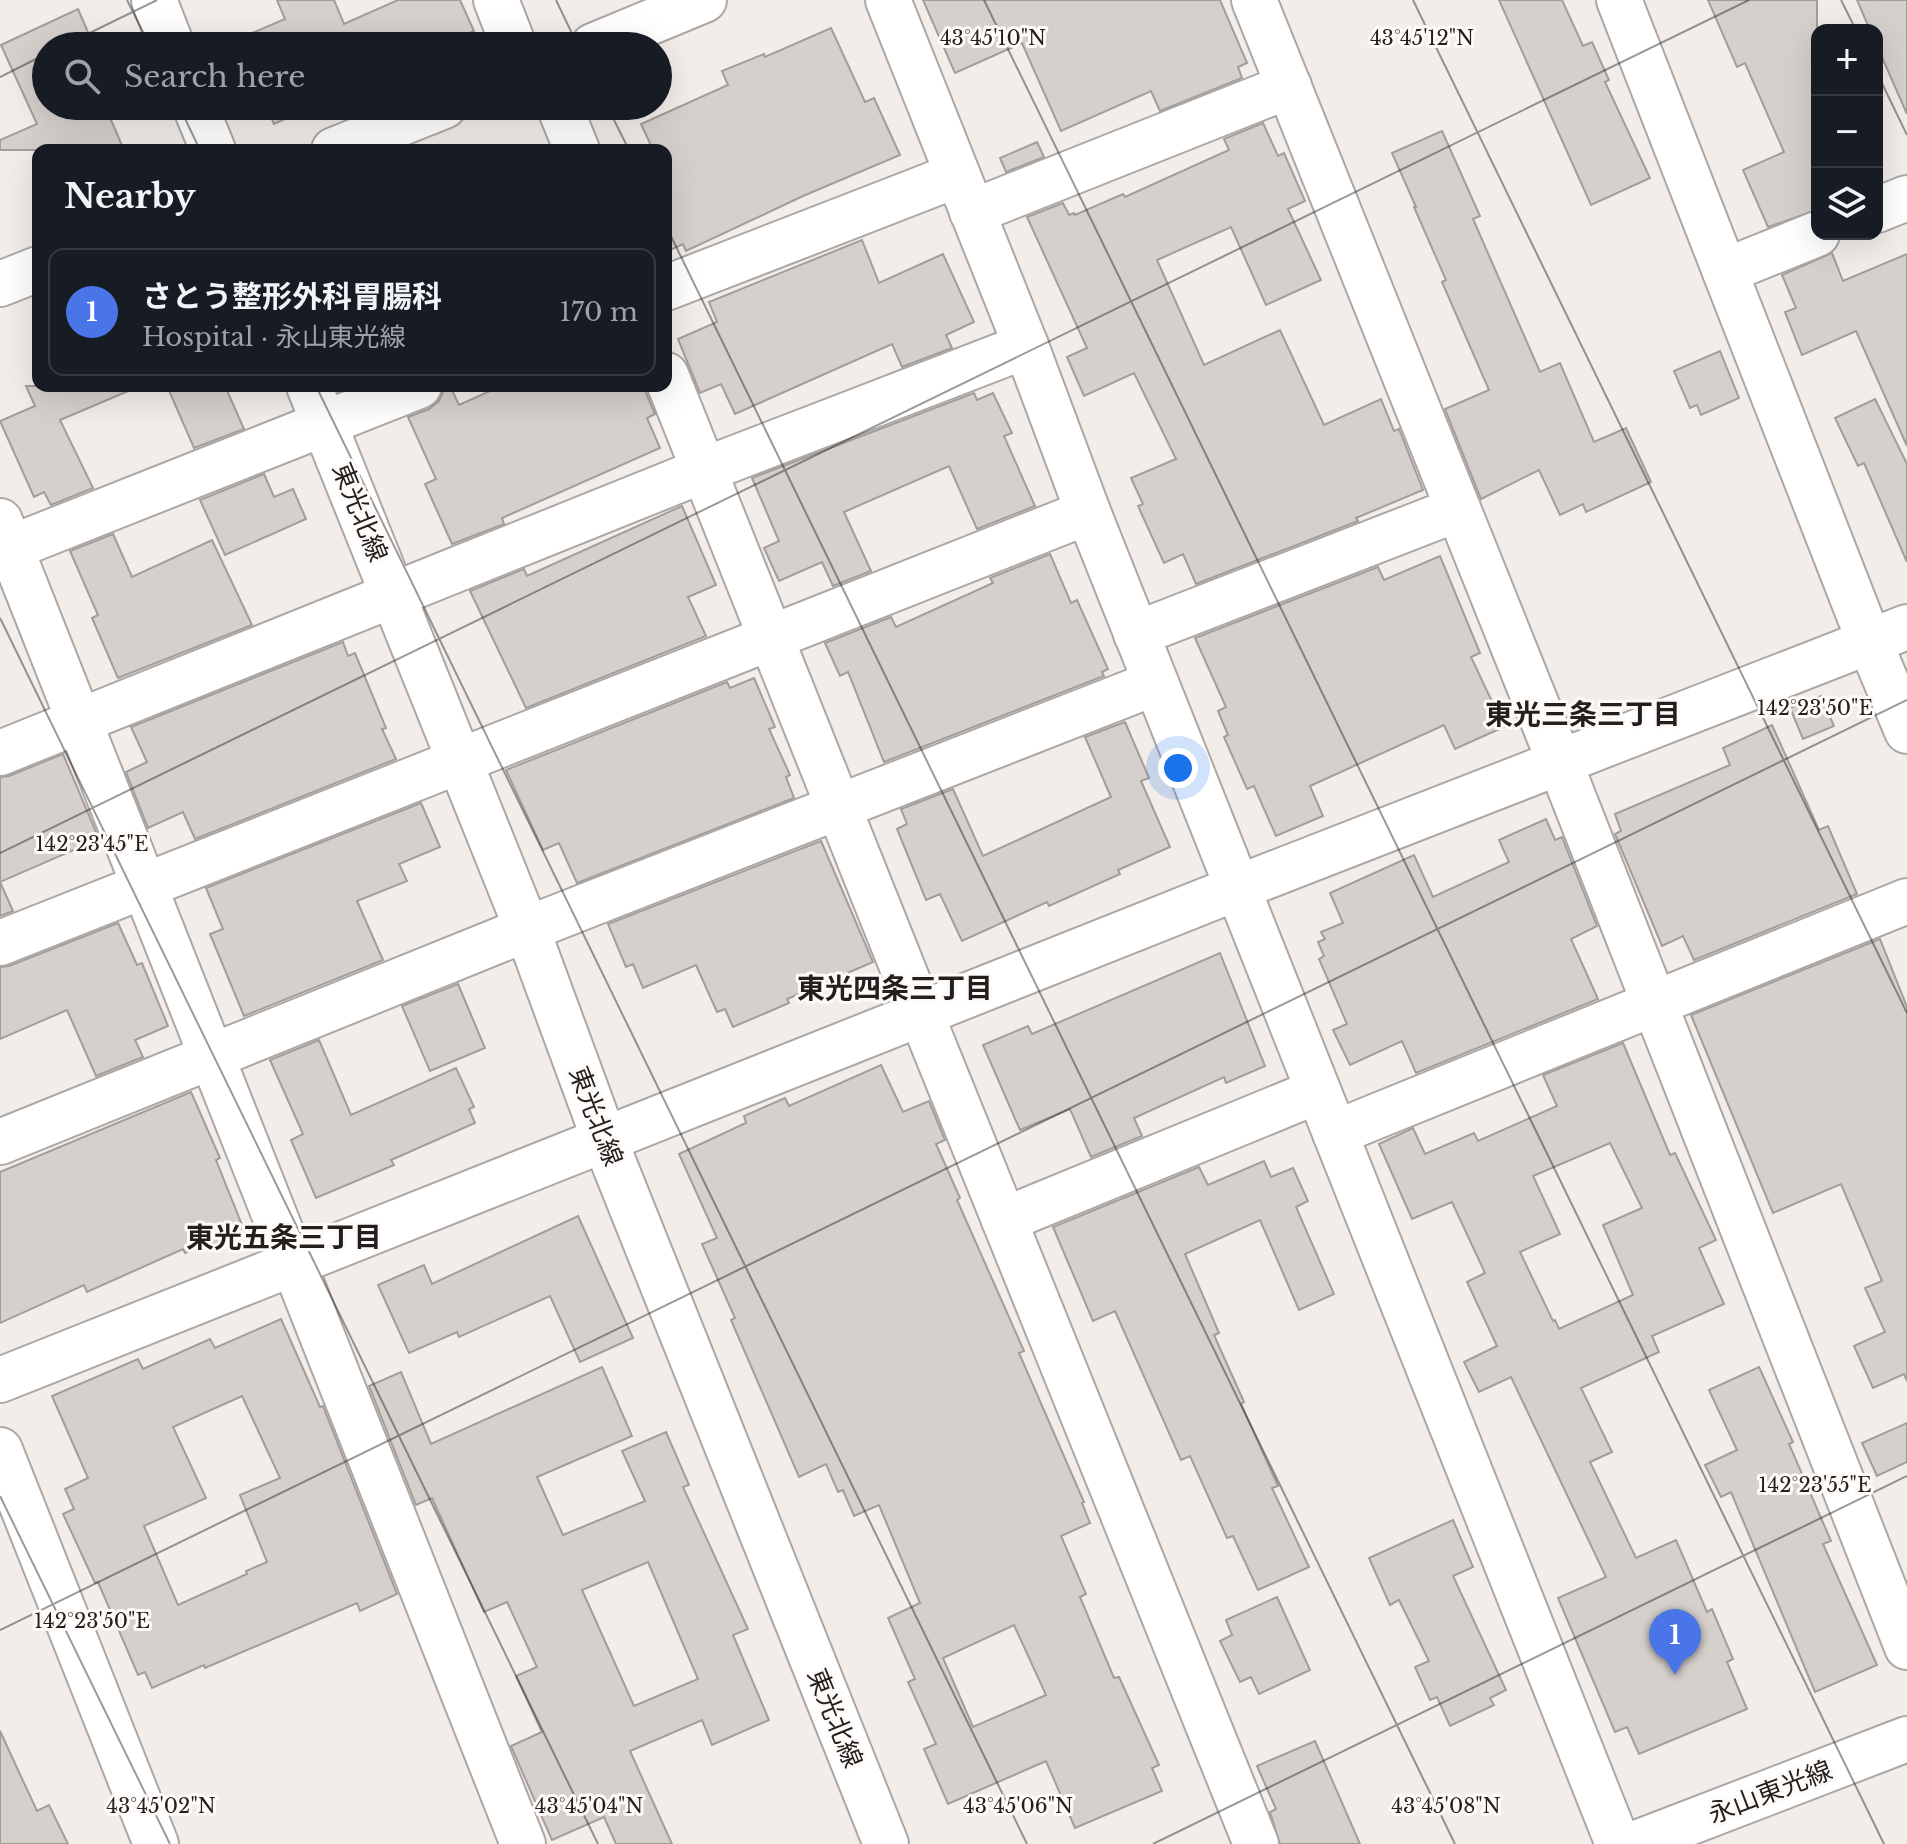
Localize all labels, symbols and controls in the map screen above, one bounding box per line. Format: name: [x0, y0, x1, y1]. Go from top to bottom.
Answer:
map controls: [1811, 24, 1883, 240]
button: +: [1811, 24, 1883, 96]
text: 43°45'10"N: [940, 26, 1046, 50]
text: 43°45'12"N: [1370, 26, 1474, 50]
search box: [32, 32, 672, 120]
icon: search: [60, 54, 104, 98]
text: Search here: [124, 58, 305, 95]
button: −: [1811, 96, 1883, 168]
button: layers: [1811, 168, 1883, 240]
text: Nearby: [64, 175, 196, 217]
text: さとう整形外科胃腸科: [142, 278, 442, 315]
text: 1: [86, 296, 98, 328]
text: 170 m: [559, 296, 638, 328]
text: Hospital · 永山東光線: [142, 321, 406, 353]
street label: 東光北線: [326, 458, 394, 566]
text: 142°23'50"E: [1757, 696, 1873, 720]
district label: 東光三条三丁目: [1485, 697, 1681, 732]
your location: [1158, 748, 1198, 788]
text: 142°23'45"E: [36, 832, 148, 856]
district label: 東光四条三丁目: [797, 971, 993, 1006]
street label: 東光北線: [562, 1062, 630, 1170]
district label: 東光五条三丁目: [186, 1220, 382, 1255]
text: 142°23'55"E: [1759, 1473, 1871, 1497]
text: 142°23'50"E: [34, 1609, 150, 1633]
pin: 1: [1649, 1609, 1701, 1675]
street label: 東光北線: [801, 1664, 869, 1772]
street label: 永山東光線: [1704, 1754, 1836, 1830]
text: 43°45'02"N: [106, 1794, 216, 1818]
text: 43°45'04"N: [535, 1794, 643, 1818]
text: 43°45'06"N: [963, 1794, 1073, 1818]
text: 43°45'08"N: [1391, 1794, 1501, 1818]

